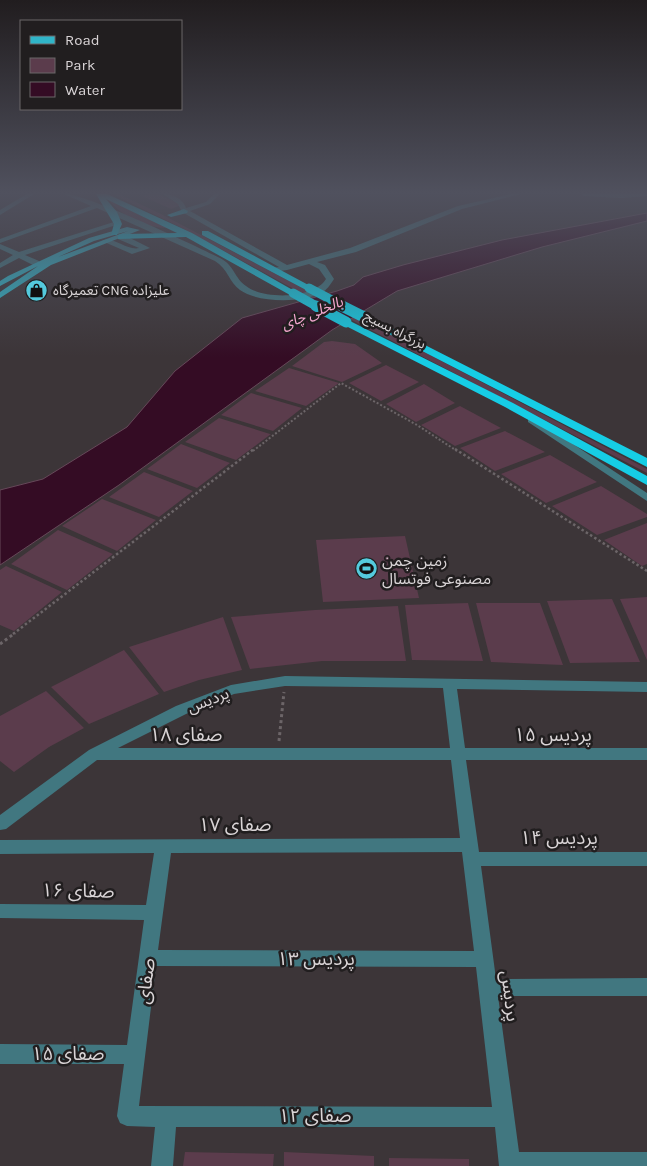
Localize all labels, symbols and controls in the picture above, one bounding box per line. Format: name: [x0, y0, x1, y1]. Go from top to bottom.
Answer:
legend: [20, 20, 182, 110]
text: Road: [65, 31, 100, 49]
text: Park: [65, 56, 95, 74]
text: Water: [65, 81, 106, 99]
shop icon: تعمیرگاه CNG علیزاده: [25, 278, 49, 302]
place label: تعمیرگاه CNG علیزاده: [53, 282, 169, 299]
water label: بالخلی چای: [278, 292, 347, 335]
street label: بزرگراه بسیج: [360, 307, 429, 355]
place label: زمین چمن مصنوعی فوتسال: [382, 551, 491, 589]
sports icon: زمین چمن مصنوعی فوتسال: [354, 557, 378, 581]
street label: پردیس: [184, 683, 232, 718]
street label: صفای ۱۸: [150, 724, 222, 746]
street label: پردیس ۱۵: [514, 724, 592, 747]
street label: صفای ۱۷: [199, 814, 271, 836]
street label: پردیس ۱۴: [520, 827, 598, 850]
street label: صفای ۱۶: [41, 879, 115, 903]
street label: پردیس ۱۳: [277, 948, 355, 971]
street label: صفای: [132, 957, 160, 1005]
street label: پردیس: [495, 969, 524, 1023]
street label: صفای ۱۵: [32, 1043, 104, 1065]
street label: صفای ۱۲: [279, 1105, 351, 1127]

